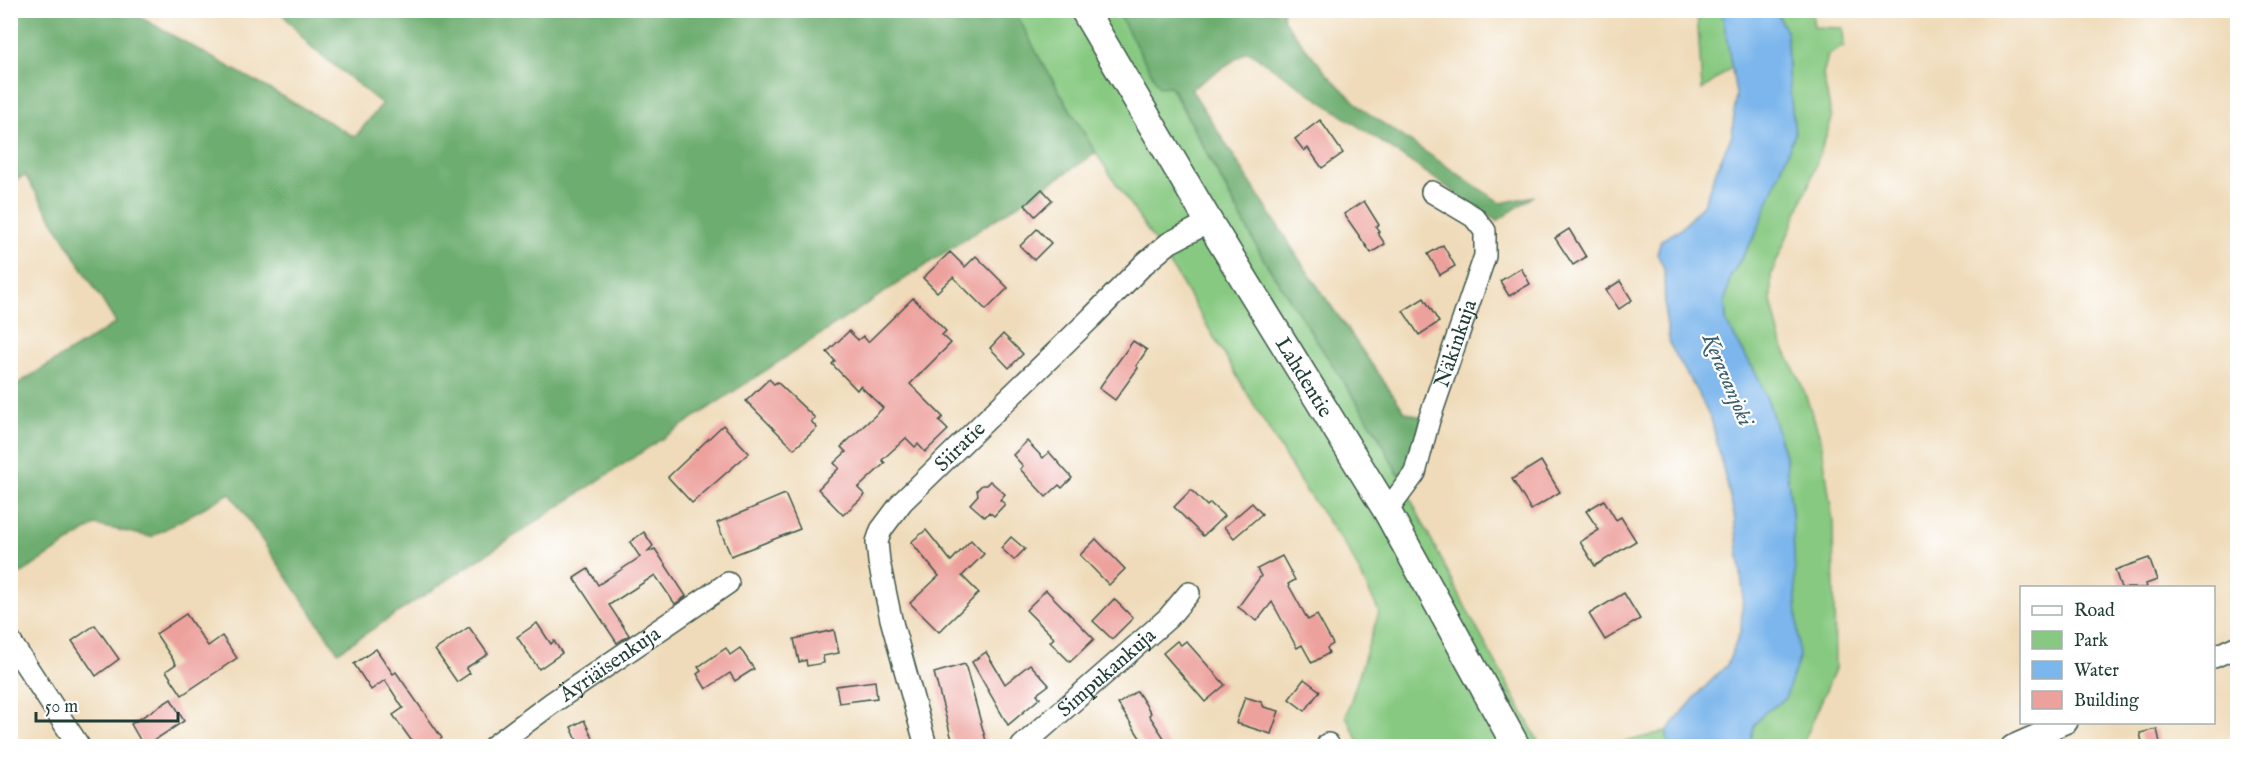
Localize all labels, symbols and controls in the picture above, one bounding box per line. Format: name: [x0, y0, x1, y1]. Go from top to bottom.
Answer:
street label: Näkinkuja: [1429, 296, 1484, 391]
water label: Keravanjoki: [1695, 328, 1760, 432]
street label: Lahdentie: [1268, 332, 1338, 423]
street label: Siiratie: [929, 416, 992, 478]
legend: [2020, 586, 2215, 724]
text: Road: [2074, 600, 2115, 623]
street label: Äyriäisenkuja: [553, 620, 667, 709]
street label: Simpukankuja: [1052, 622, 1163, 724]
text: Park: [2074, 630, 2109, 653]
text: Water: [2074, 660, 2119, 683]
scale bar: [36, 685, 178, 723]
text: Building: [2074, 690, 2139, 713]
text: 50 m: [45, 696, 78, 719]

